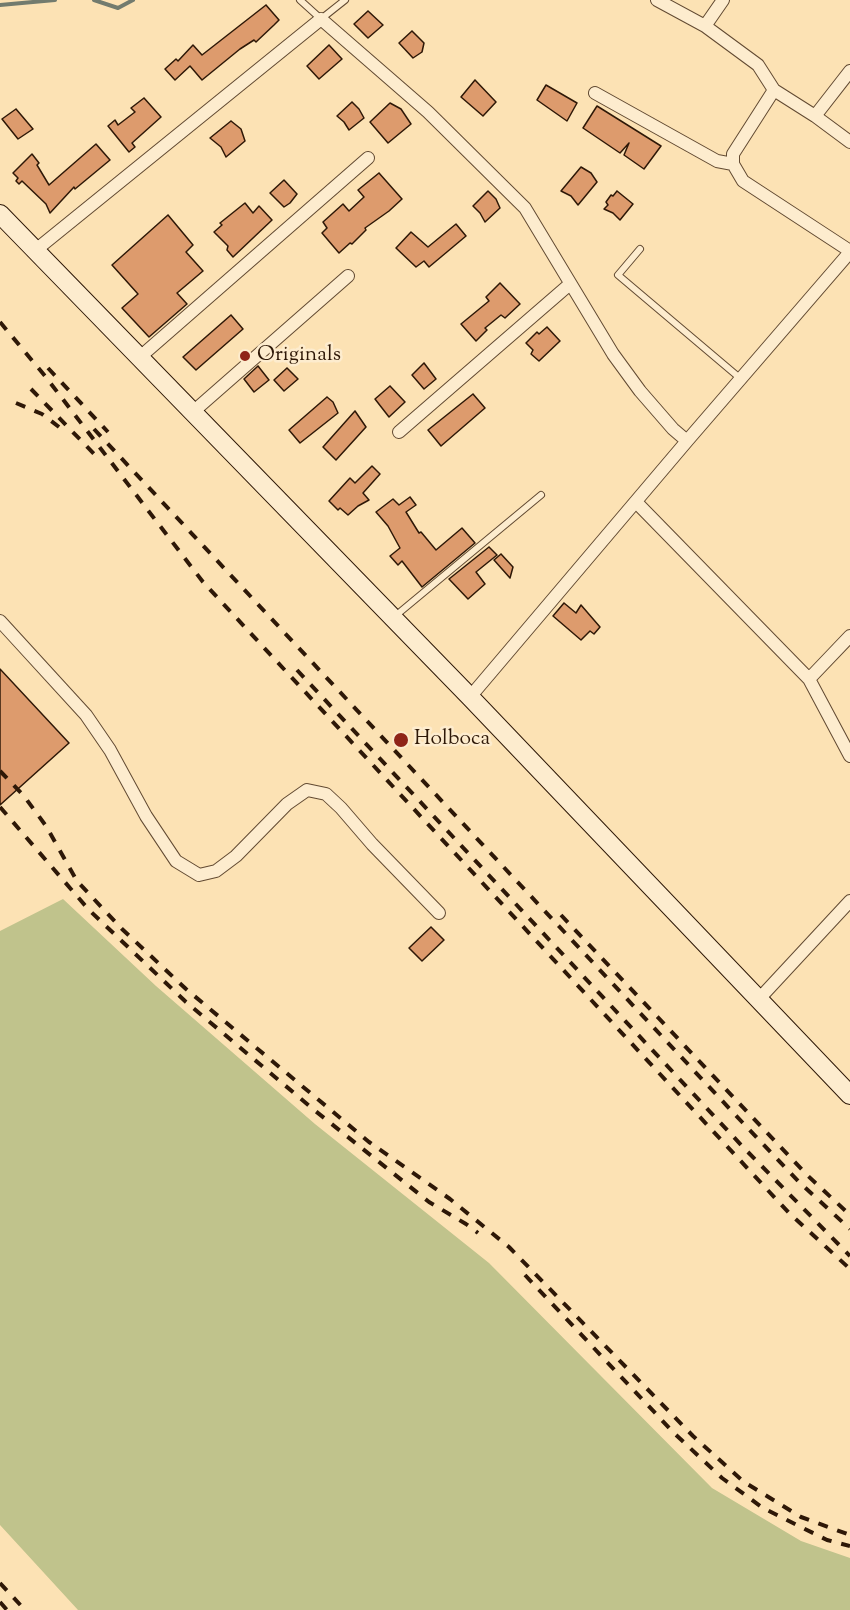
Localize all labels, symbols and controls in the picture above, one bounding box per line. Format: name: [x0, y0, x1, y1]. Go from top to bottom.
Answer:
place label: Originals: [257, 343, 341, 369]
marker: Originals: [238, 349, 252, 363]
place label: Holboca: [414, 727, 490, 753]
marker: Holboca: [392, 731, 410, 749]

